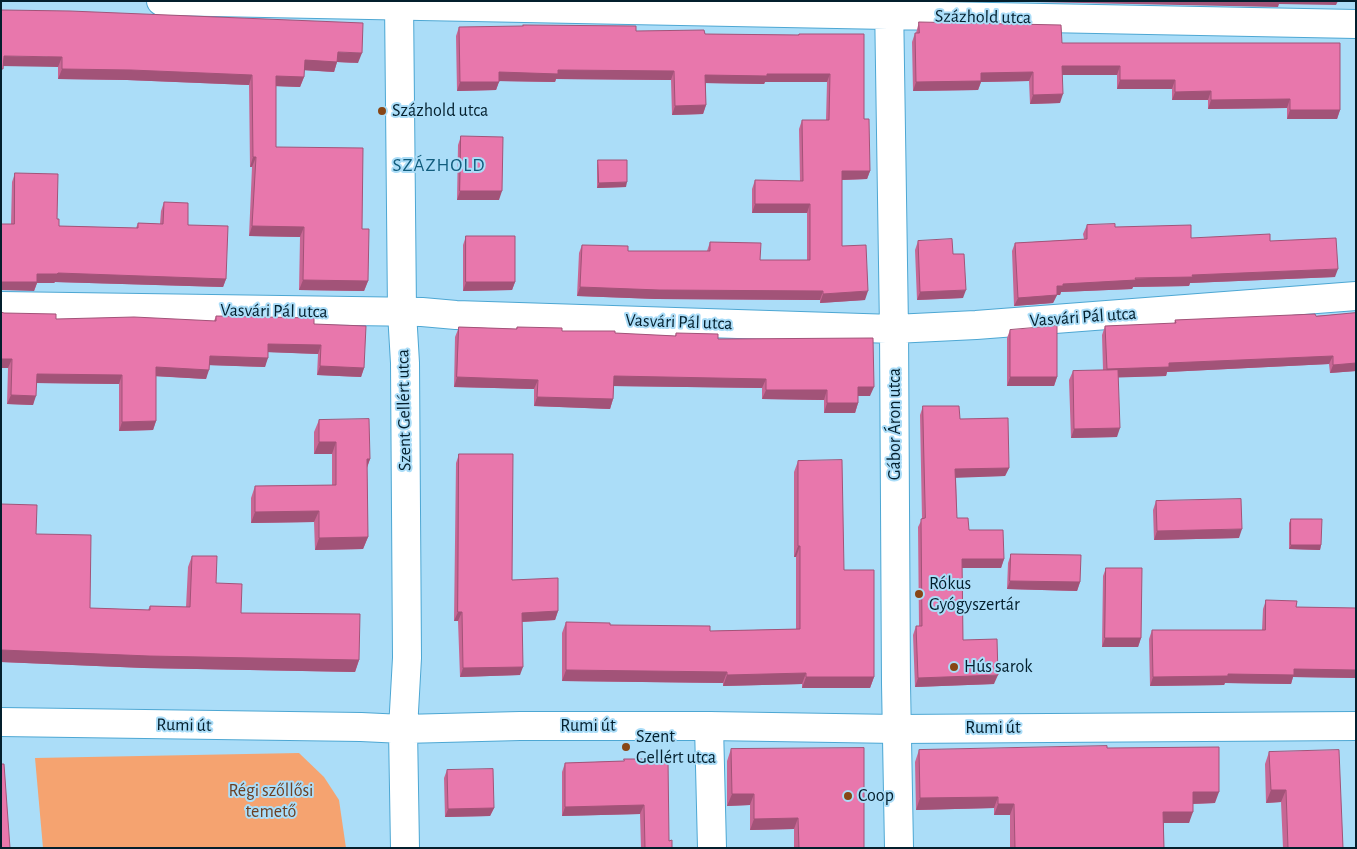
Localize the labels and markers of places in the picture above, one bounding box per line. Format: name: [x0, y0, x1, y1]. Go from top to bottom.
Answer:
place label: Százhold utca: [392, 100, 488, 122]
marker: Százhold utca: [376, 105, 388, 117]
place label: Rókus Gyógyszertár: [929, 573, 1020, 616]
marker: Rókus Gyógyszertár: [913, 588, 925, 600]
place label: Hús sarok: [964, 656, 1033, 678]
marker: Hús sarok: [948, 661, 960, 673]
place label: Szent Gellért utca: [636, 726, 716, 769]
marker: Szent Gellért utca: [620, 741, 632, 753]
place label: Coop: [858, 785, 894, 807]
marker: Coop: [842, 790, 854, 802]

